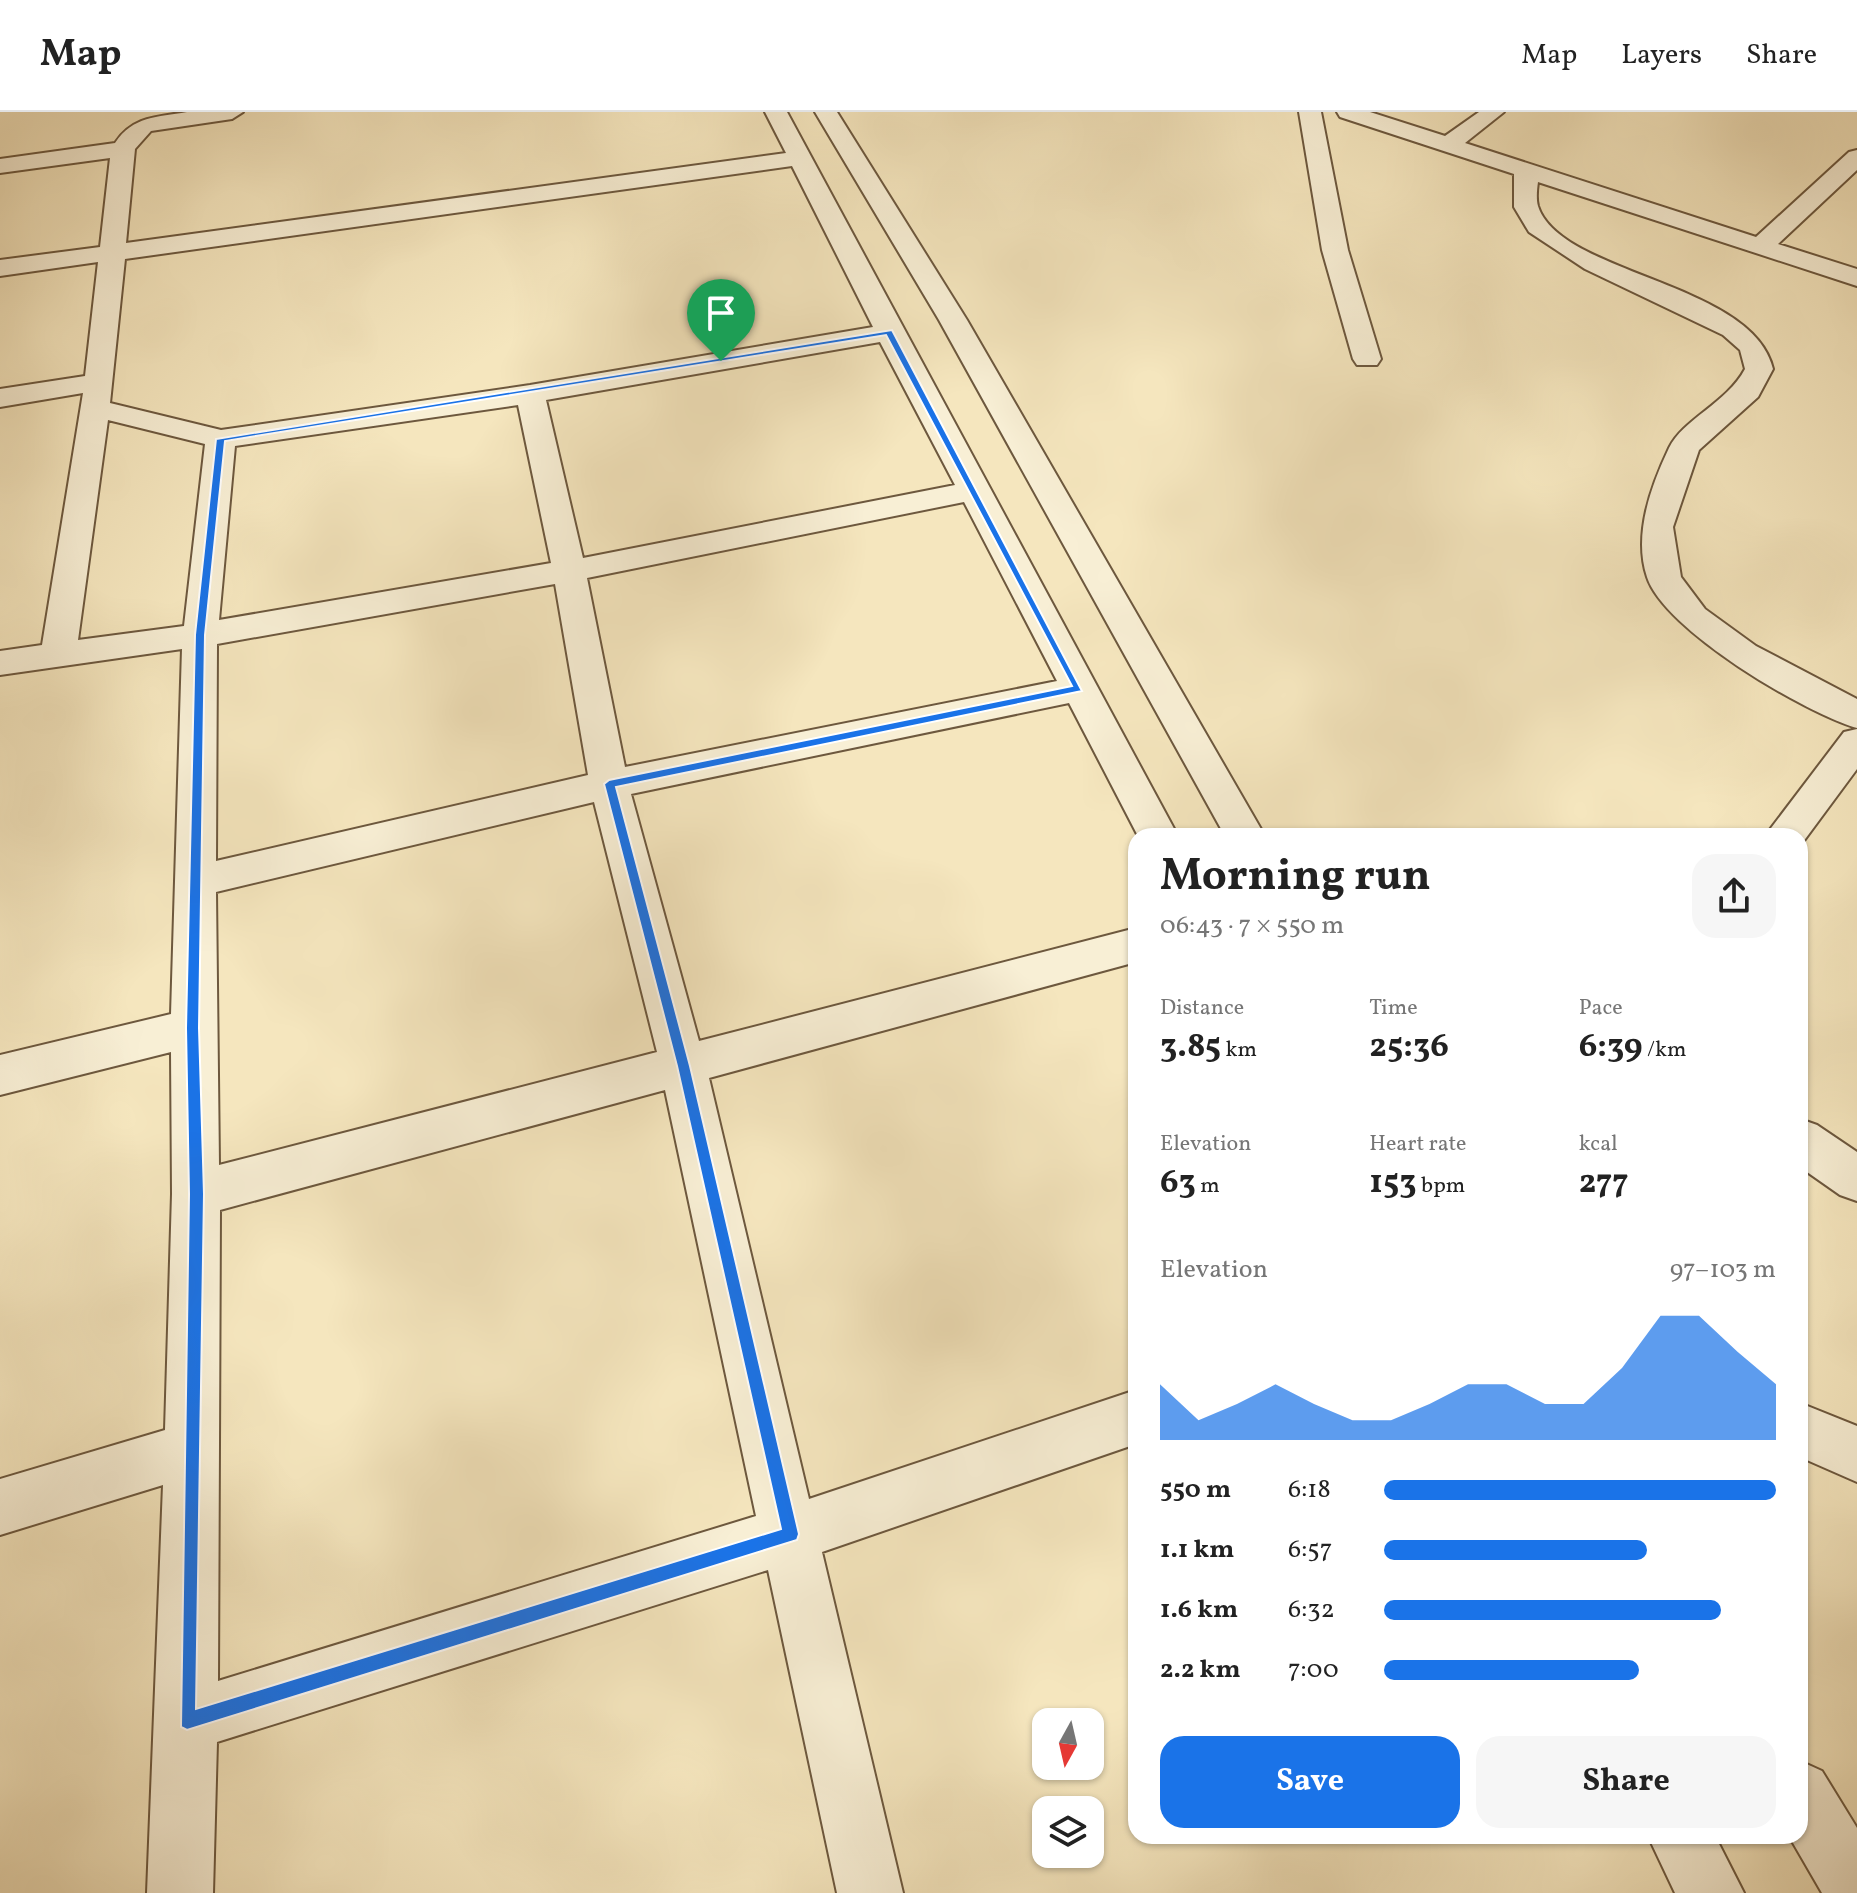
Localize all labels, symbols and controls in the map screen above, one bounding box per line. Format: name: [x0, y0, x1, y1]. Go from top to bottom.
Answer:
text: Map: [40, 29, 121, 82]
text: Map: [1521, 36, 1577, 75]
text: Layers: [1621, 36, 1702, 75]
text: Share: [1746, 36, 1817, 75]
pin: [687, 279, 755, 361]
icon: arrive: [699, 291, 743, 335]
text: Morning run: [1160, 847, 1431, 908]
button: share: [1692, 854, 1776, 938]
text: 06:43 · 7 × 550 m: [1160, 908, 1344, 944]
text: Distance: [1160, 993, 1244, 1024]
text: Time: [1369, 993, 1418, 1024]
text: Pace: [1579, 993, 1623, 1024]
text: 3.85: [1160, 1024, 1221, 1071]
text: 25:36: [1369, 1024, 1449, 1071]
text: 6:39: [1579, 1024, 1643, 1071]
text: km: [1221, 1035, 1257, 1066]
text: /km: [1643, 1035, 1686, 1066]
text: Elevation: [1160, 1129, 1251, 1160]
text: Heart rate: [1369, 1129, 1466, 1160]
text: kcal: [1579, 1129, 1618, 1160]
text: 63: [1160, 1160, 1196, 1207]
text: 153: [1369, 1160, 1417, 1207]
text: 277: [1579, 1160, 1628, 1207]
text: m: [1196, 1171, 1220, 1202]
text: bpm: [1417, 1171, 1465, 1202]
text: Elevation: [1160, 1252, 1268, 1288]
text: 97–103 m: [1670, 1252, 1776, 1288]
text: 550 m: [1160, 1472, 1231, 1508]
text: 6:18: [1288, 1472, 1331, 1508]
text: 1.1 km: [1160, 1532, 1234, 1568]
text: 6:57: [1288, 1532, 1332, 1568]
text: 1.6 km: [1160, 1592, 1238, 1628]
text: 6:32: [1288, 1592, 1335, 1628]
text: 2.2 km: [1160, 1652, 1241, 1688]
text: 7:00: [1288, 1652, 1339, 1688]
north arrow: [1032, 1708, 1104, 1780]
map controls: [1032, 1708, 1104, 1868]
button: Save: [1160, 1736, 1460, 1828]
button: Share: [1476, 1736, 1776, 1828]
button: layers: [1032, 1796, 1104, 1868]

